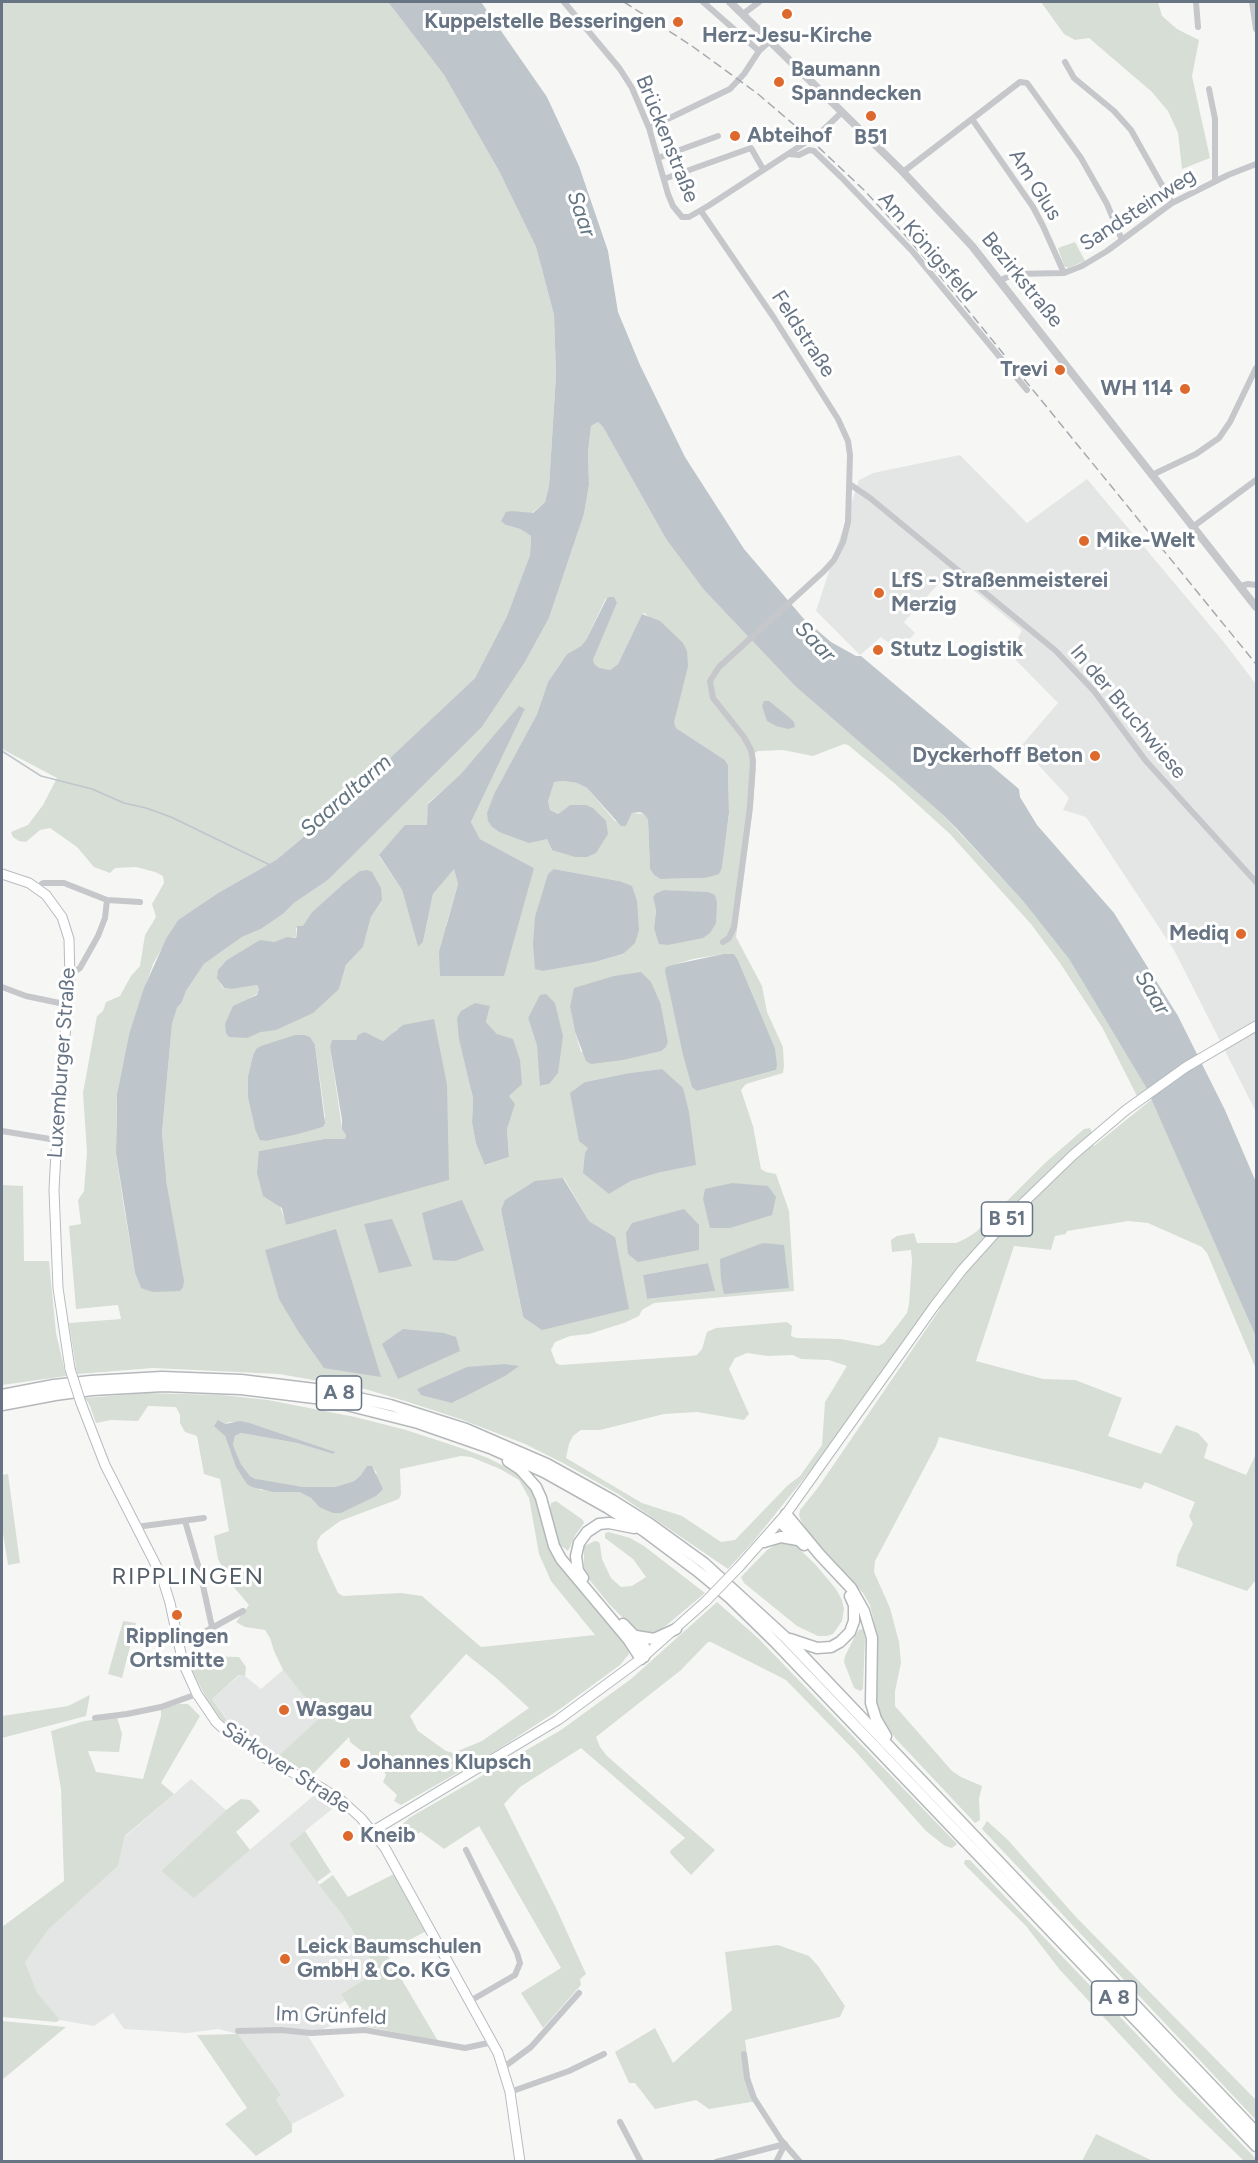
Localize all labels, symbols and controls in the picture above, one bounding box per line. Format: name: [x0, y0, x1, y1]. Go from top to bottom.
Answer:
marker: Herz-Jesu-Kirche: [780, 7, 794, 21]
place label: Kuppelstelle Besseringen: [424, 9, 666, 35]
marker: Kuppelstelle Besseringen: [671, 15, 685, 29]
place label: Herz-Jesu-Kirche: [702, 23, 872, 49]
place label: Baumann Spanndecken: [791, 57, 921, 107]
street label: Brückenstraße: [630, 72, 704, 206]
marker: Baumann Spanndecken: [772, 75, 786, 89]
marker: B51: [864, 109, 878, 123]
place label: Abteihof: [747, 123, 832, 149]
place label: B51: [854, 125, 888, 151]
marker: Abteihof: [728, 129, 742, 143]
street label: Am Glus: [1003, 145, 1067, 225]
street label: Sandsteinweg: [1075, 163, 1201, 257]
street label: Am Königsfeld: [873, 187, 981, 307]
water label: Saar: [561, 188, 601, 240]
street label: Bezirkstraße: [976, 227, 1068, 333]
street label: Feldstraße: [766, 286, 840, 382]
place label: Trevi: [1000, 357, 1048, 383]
marker: Trevi: [1053, 363, 1067, 377]
place label: WH 114: [1101, 376, 1173, 402]
marker: WH 114: [1178, 382, 1192, 396]
place label: Mike-Welt: [1096, 528, 1195, 554]
marker: Mike-Welt: [1077, 534, 1091, 548]
place label: LfS - Straßenmeisterei Merzig: [891, 568, 1108, 618]
marker: LfS - Straßenmeisterei Merzig: [872, 586, 886, 600]
water label: Saar: [789, 616, 841, 668]
place label: Stutz Logistik: [890, 637, 1023, 663]
street label: In der Bruchwiese: [1065, 640, 1191, 784]
marker: Stutz Logistik: [871, 643, 885, 657]
place label: Dyckerhoff Beton: [912, 743, 1083, 769]
water label: Saaraltarm: [295, 749, 397, 843]
marker: Dyckerhoff Beton: [1088, 749, 1102, 763]
place label: Mediq: [1169, 921, 1229, 947]
marker: Mediq: [1234, 927, 1248, 941]
water label: Saar: [1129, 966, 1175, 1020]
street label: Luxemburger Straße: [43, 967, 81, 1159]
road number: B 51: [982, 1202, 1032, 1236]
road number: A 8: [316, 1376, 362, 1410]
district label: RIPPLINGEN: [112, 1563, 264, 1591]
marker: Ripplingen Ortsmitte: [170, 1608, 184, 1622]
place label: Ripplingen Ortsmitte: [125, 1624, 229, 1674]
place label: Wasgau: [296, 1697, 373, 1723]
marker: Wasgau: [277, 1703, 291, 1717]
street label: Särkover Straße: [217, 1717, 355, 1819]
place label: Johannes Klupsch: [357, 1750, 531, 1776]
marker: Johannes Klupsch: [338, 1756, 352, 1770]
place label: Kneib: [360, 1823, 415, 1849]
marker: Kneib: [341, 1829, 355, 1843]
place label: Leick Baumschulen GmbH & Co. KG: [297, 1934, 481, 1984]
marker: Leick Baumschulen GmbH & Co. KG: [278, 1952, 292, 1966]
road number: A 8: [1092, 1981, 1136, 2015]
street label: Im Grünfeld: [275, 2001, 387, 2031]

